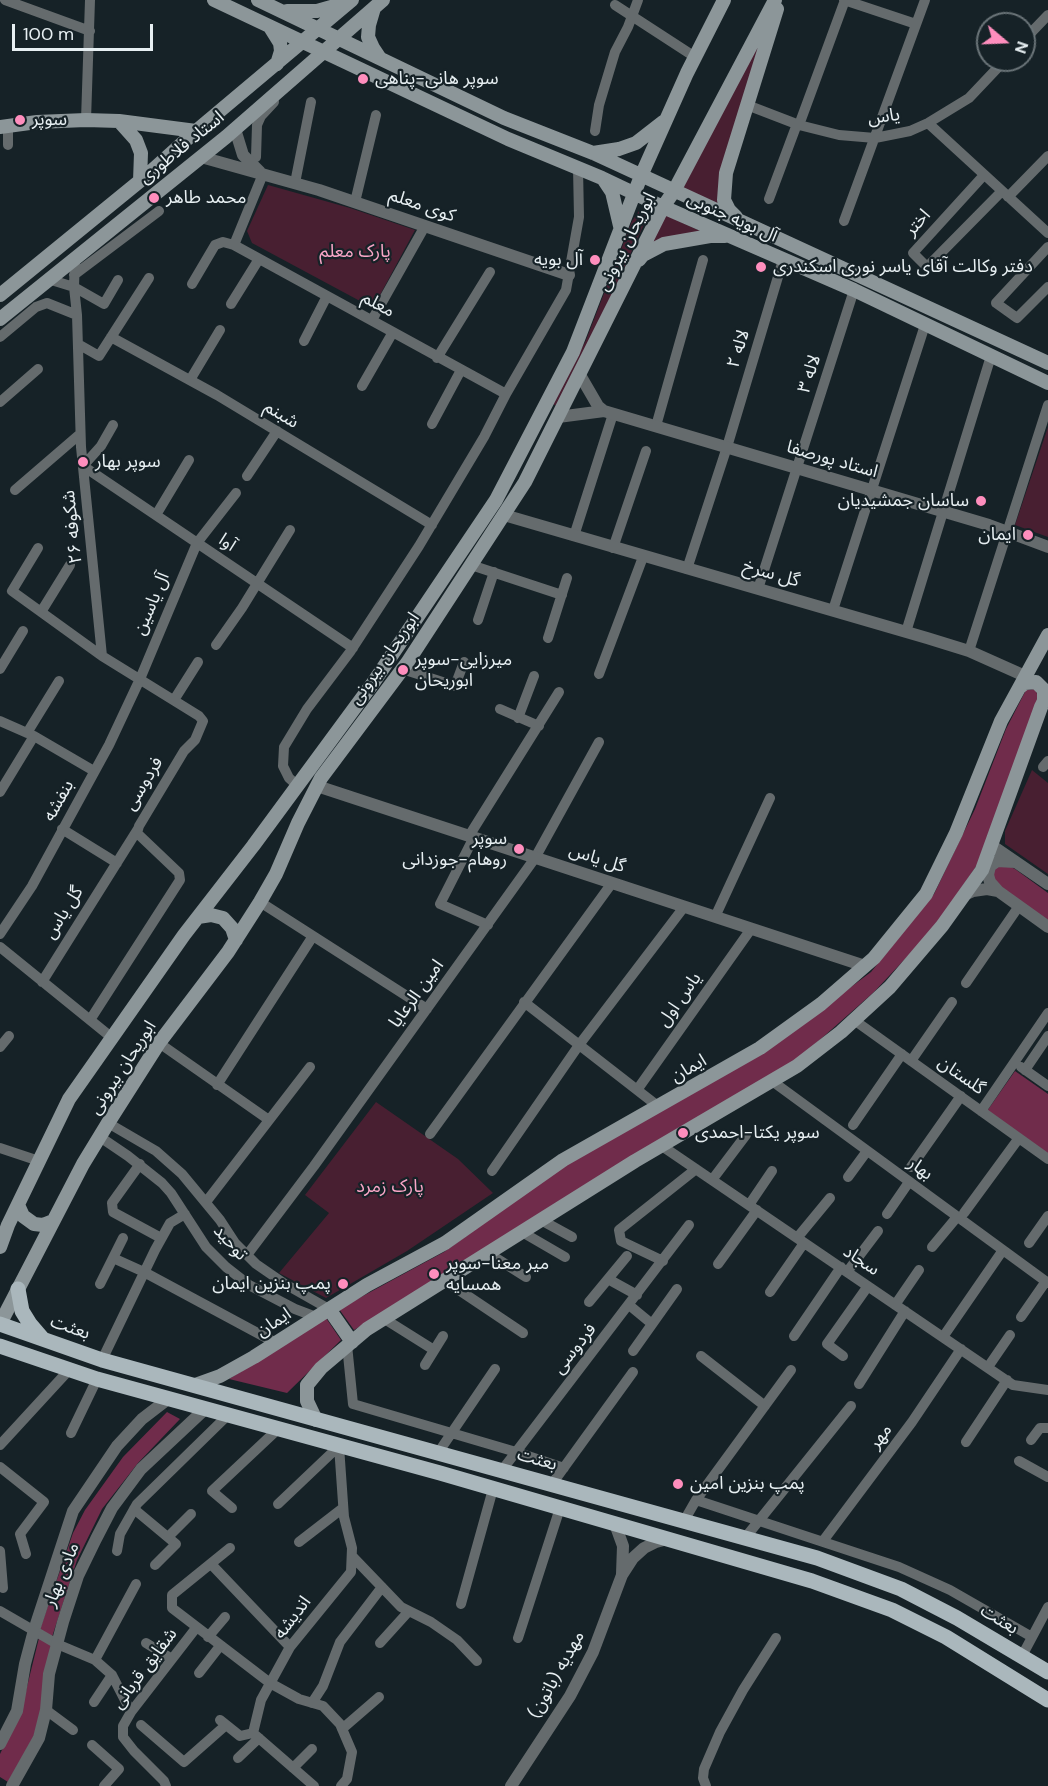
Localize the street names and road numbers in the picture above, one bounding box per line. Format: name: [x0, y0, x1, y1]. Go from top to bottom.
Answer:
street label: یاس: [867, 104, 901, 130]
street label: استاد فلاطوری: [135, 107, 229, 189]
street label: کوی معلم: [386, 185, 458, 227]
street label: آل بویه جنوبی: [683, 188, 781, 248]
street label: ابوریحان بیرونی: [593, 189, 661, 295]
street label: اختر: [900, 205, 936, 241]
street label: معلم: [358, 287, 398, 323]
street label: لاله ۲: [723, 327, 755, 371]
street label: لاله ۳: [794, 352, 826, 396]
street label: شبنم: [260, 396, 302, 434]
street label: استاد پورصفا: [784, 437, 880, 483]
street label: شکوفه ۲۶: [58, 489, 88, 565]
street label: آوا: [214, 529, 240, 557]
street label: گل سرخ: [740, 556, 802, 592]
street label: آل یاسین: [129, 569, 175, 639]
street label: ابوریحان بیرونی: [345, 609, 425, 709]
street label: فردوسی: [120, 753, 168, 815]
street label: بنفشه: [39, 777, 79, 825]
street label: گل یاس: [566, 840, 628, 878]
street label: گل یاس: [40, 883, 88, 943]
street label: امین الرعایا: [385, 956, 449, 1032]
street label: یاس اول: [653, 968, 707, 1032]
street label: ابوریحان بیرونی: [85, 1017, 161, 1119]
street label: ایمان: [667, 1050, 711, 1088]
street label: گلستان: [933, 1052, 989, 1100]
street label: بهار: [903, 1153, 937, 1185]
street label: توحید: [208, 1221, 252, 1265]
street label: سجاد: [839, 1241, 883, 1281]
street label: ایمان: [252, 1304, 296, 1342]
street label: بعثت: [47, 1311, 93, 1345]
street label: فردوسی: [548, 1319, 602, 1379]
street label: مهر: [865, 1420, 897, 1454]
street label: بعثت: [515, 1444, 559, 1476]
street label: مادی بهار: [39, 1540, 85, 1610]
street label: اندیشه: [270, 1592, 316, 1644]
street label: بعثت: [976, 1600, 1022, 1640]
street label: شقایق قربانی: [108, 1624, 182, 1714]
street label: مهدیه (باتون): [524, 1627, 590, 1723]

